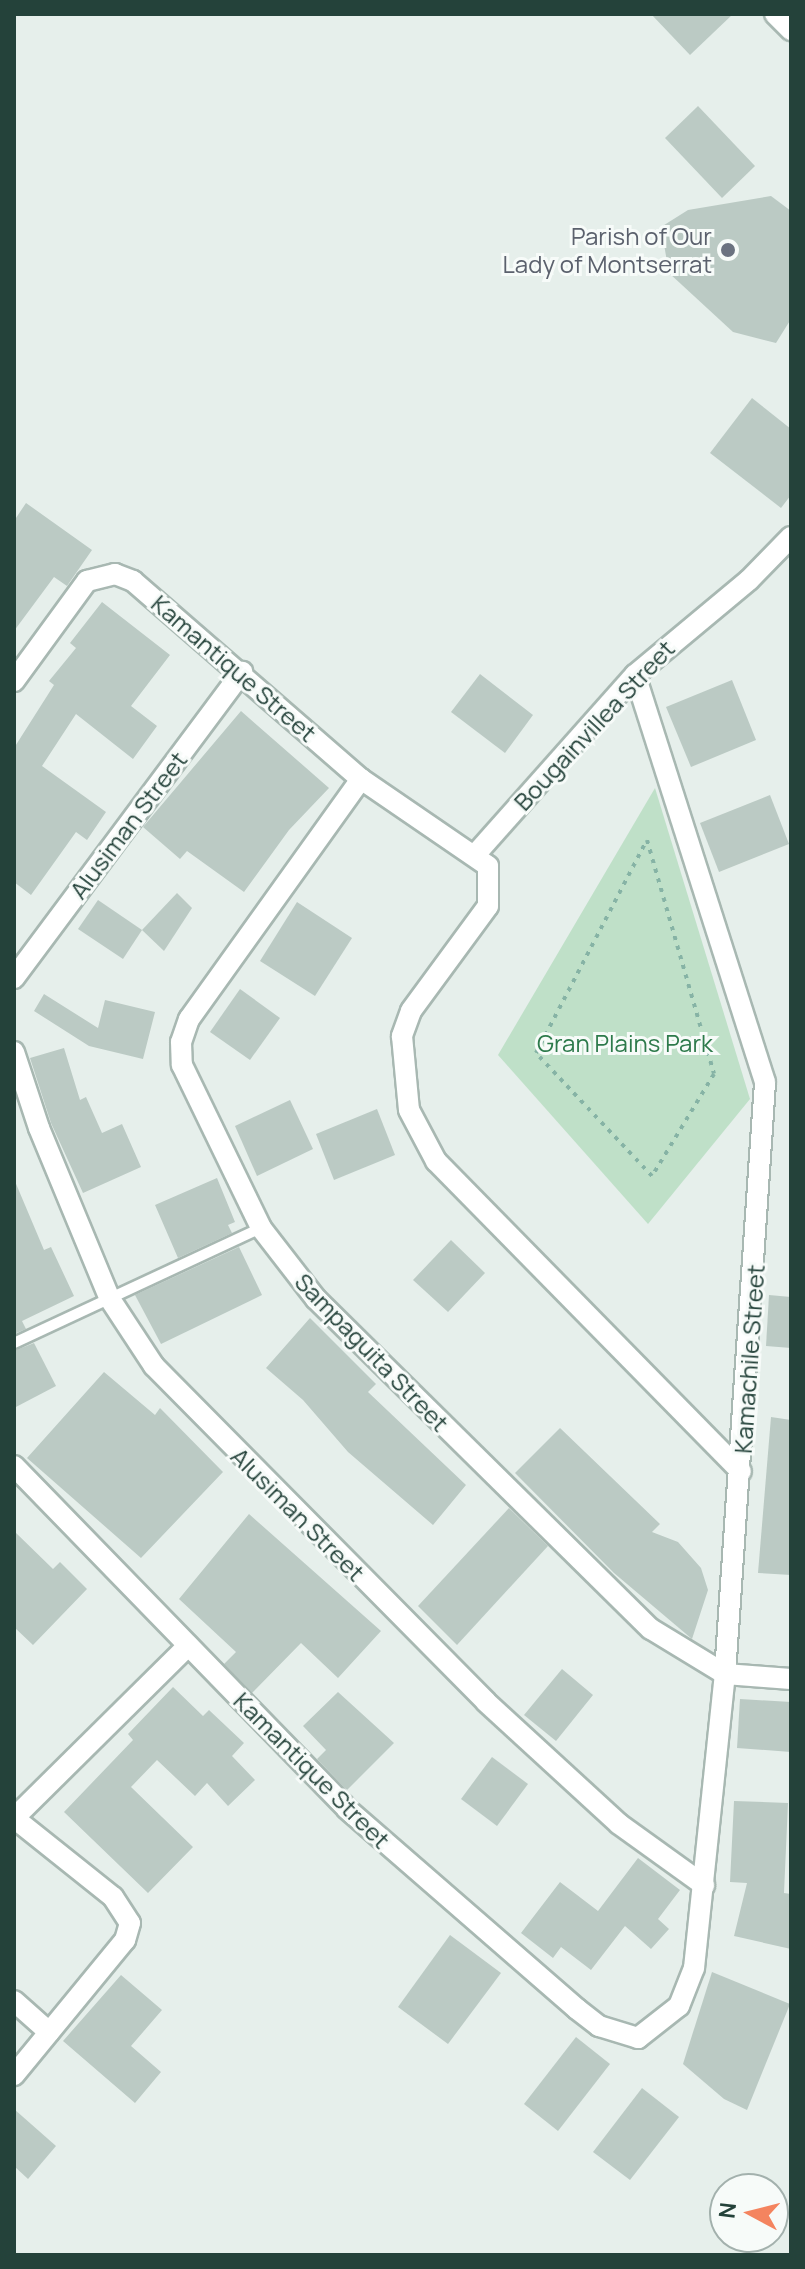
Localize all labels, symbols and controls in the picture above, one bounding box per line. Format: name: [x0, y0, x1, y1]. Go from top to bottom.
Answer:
place label: Parish of Our Lady of Montserrat: [503, 222, 712, 278]
marker: Parish of Our Lady of Montserrat: [719, 241, 737, 259]
street label: Kamantique Street: [146, 589, 322, 747]
street label: Bougainvillea Street: [508, 634, 680, 816]
street label: Alusiman Street: [63, 746, 193, 904]
park label: Gran Plains Park: [537, 1029, 713, 1057]
street label: Kamachile Street: [728, 1264, 770, 1454]
street label: Sampaguita Street: [289, 1267, 455, 1437]
street label: Alusiman Street: [225, 1441, 371, 1587]
street label: Kamantique Street: [228, 1686, 396, 1854]
north arrow: [709, 2173, 789, 2253]
text: N: [711, 2201, 743, 2220]

